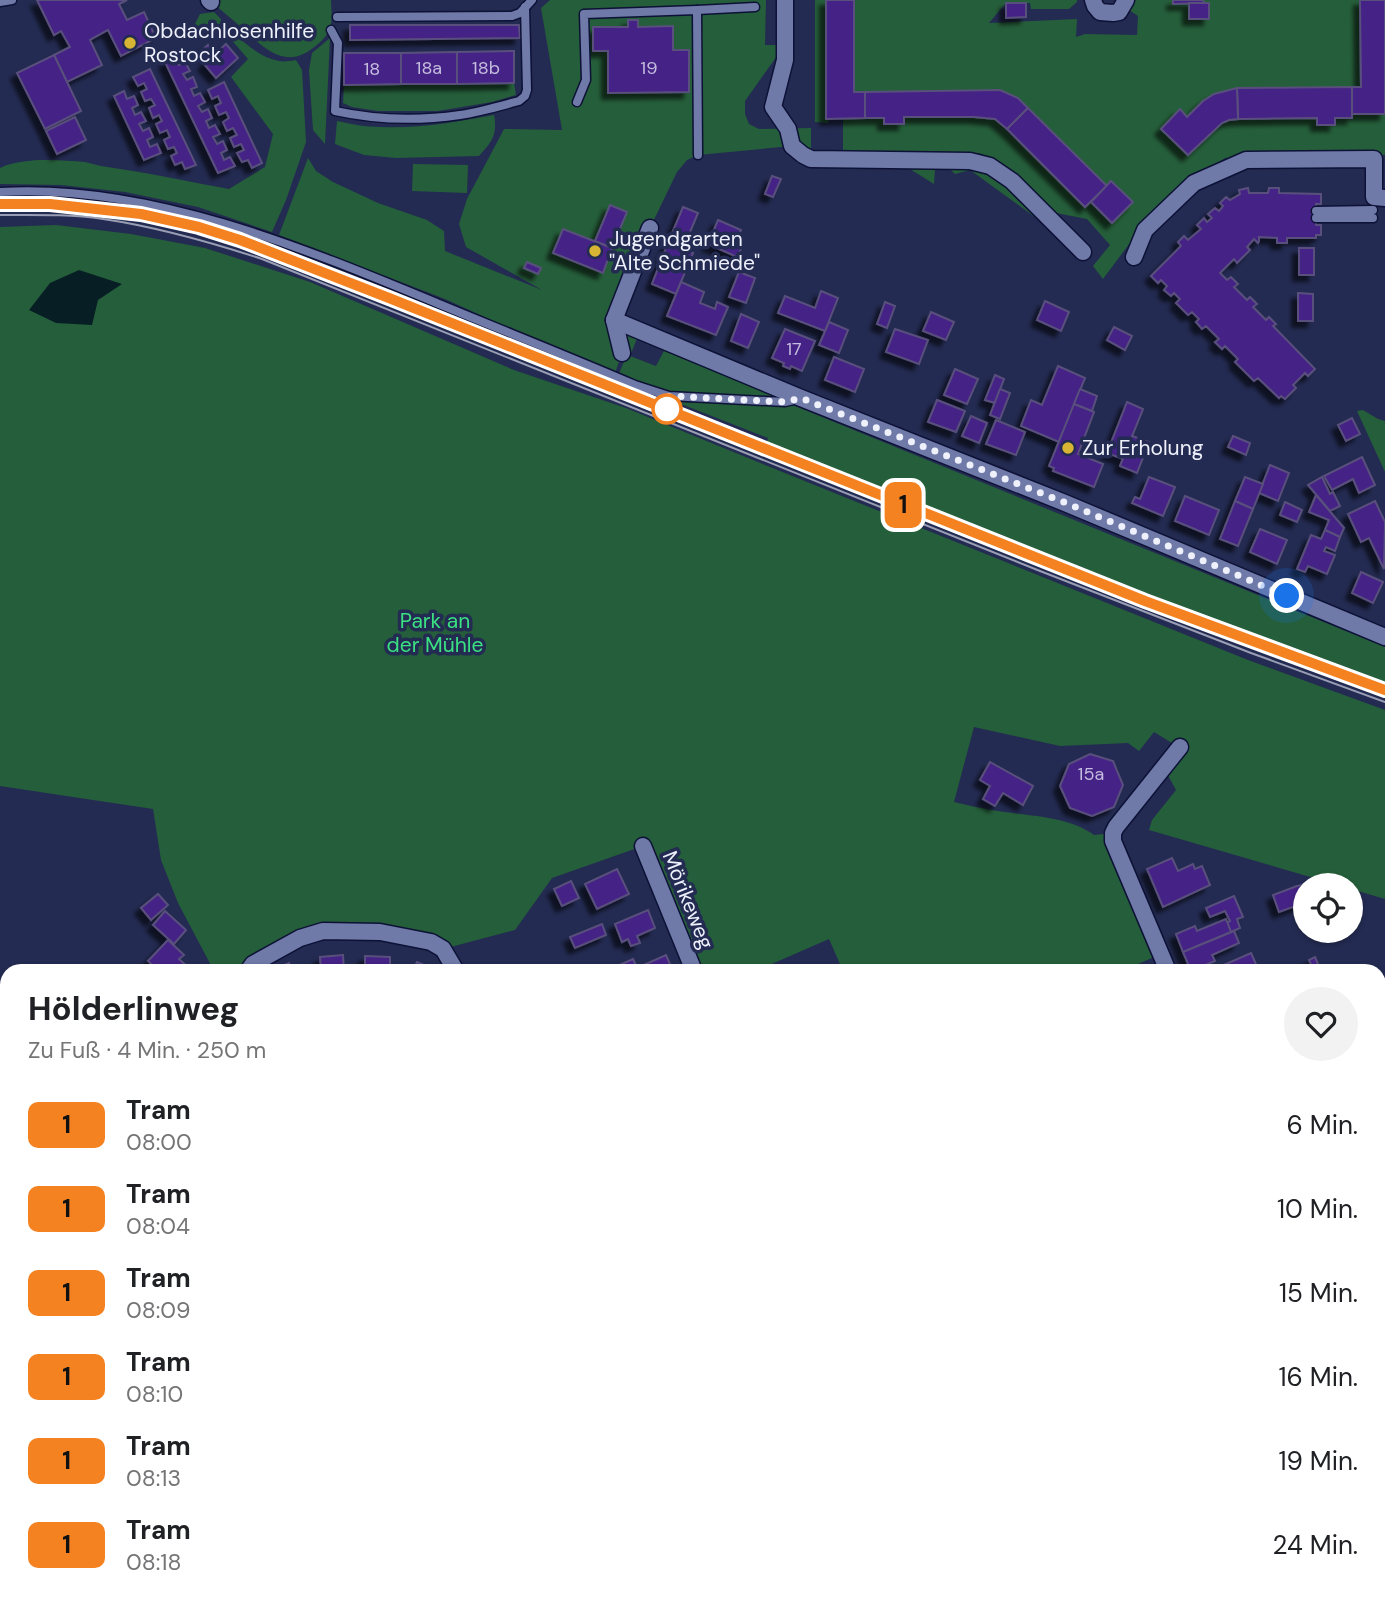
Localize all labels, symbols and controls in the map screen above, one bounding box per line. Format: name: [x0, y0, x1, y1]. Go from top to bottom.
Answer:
place label: Obdachlosenhilfe Rostock: [144, 17, 314, 69]
marker: Obdachlosenhilfe Rostock: [122, 35, 138, 51]
house number: 18a: [416, 56, 442, 80]
house number: 18b: [472, 56, 500, 80]
house number: 19: [641, 56, 657, 80]
house number: 18: [364, 57, 380, 81]
place label: Jugendgarten "Alte Schmiede": [609, 225, 760, 277]
marker: Jugendgarten "Alte Schmiede": [587, 243, 603, 259]
house number: 17: [786, 337, 802, 361]
unlabelled marker: [652, 394, 682, 424]
place label: Zur Erholung: [1082, 434, 1204, 462]
marker: Zur Erholung: [1060, 440, 1076, 456]
line badge: 1: [880, 482, 926, 528]
text: 1: [899, 489, 907, 520]
your location: [1269, 578, 1304, 613]
park label: Park an der Mühle: [387, 607, 483, 659]
house number: 15a: [1078, 762, 1104, 786]
street label: Mörikeweg: [656, 847, 720, 953]
map controls: [1293, 873, 1363, 943]
button: locate: [1293, 873, 1363, 943]
text: Hölderlinweg: [28, 987, 239, 1030]
button: heart: [1284, 987, 1358, 1061]
text: Zu Fuß · 4 Min. · 250 m: [28, 1035, 266, 1065]
text: Tram: [126, 1093, 191, 1127]
text: 6 Min.: [1287, 1108, 1358, 1142]
text: 1: [62, 1109, 71, 1140]
text: 08:00: [126, 1127, 192, 1157]
text: Tram: [126, 1177, 191, 1211]
text: 10 Min.: [1277, 1192, 1358, 1226]
text: 1: [62, 1193, 71, 1224]
text: 08:04: [126, 1211, 190, 1241]
text: Tram: [126, 1261, 191, 1295]
text: 15 Min.: [1279, 1276, 1358, 1310]
text: 1: [62, 1277, 71, 1308]
text: 08:09: [126, 1295, 191, 1325]
text: Tram: [126, 1345, 191, 1379]
text: 16 Min.: [1278, 1360, 1358, 1394]
text: 1: [62, 1361, 71, 1392]
text: 08:10: [126, 1379, 183, 1409]
text: Tram: [126, 1429, 191, 1463]
text: 19 Min.: [1278, 1444, 1358, 1478]
text: 1: [62, 1445, 71, 1476]
text: 08:13: [126, 1463, 181, 1493]
text: Tram: [126, 1513, 191, 1547]
text: 24 Min.: [1273, 1528, 1358, 1562]
text: 1: [62, 1529, 71, 1560]
text: 08:18: [126, 1547, 182, 1577]

